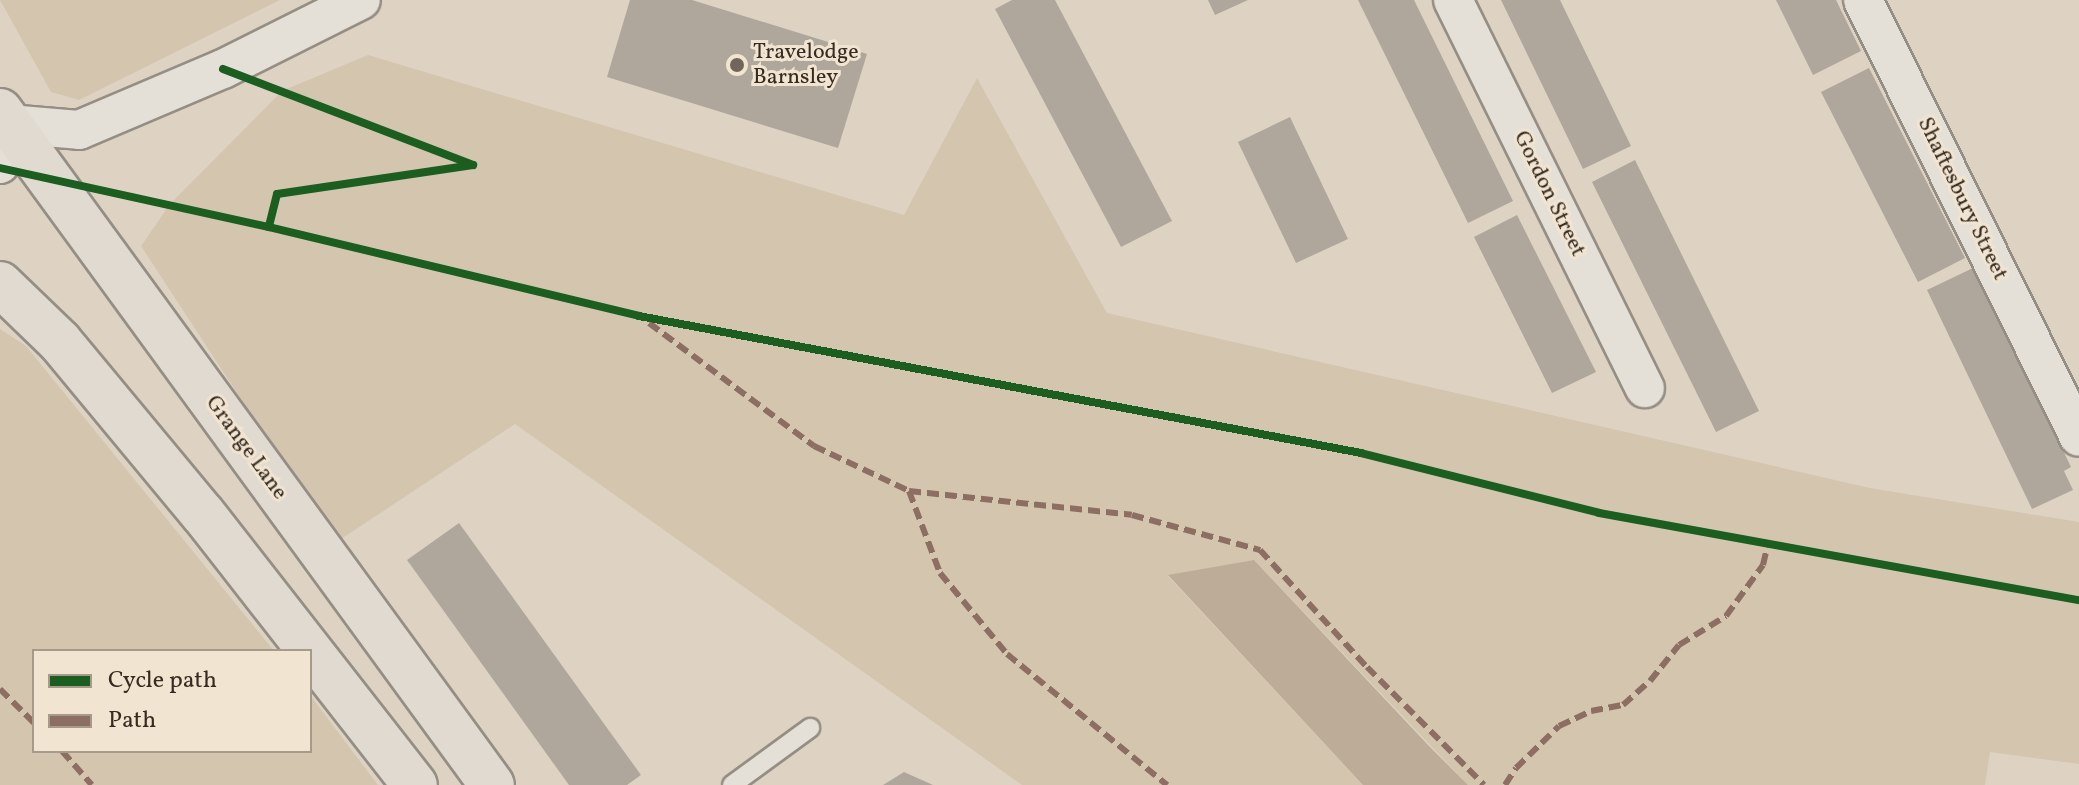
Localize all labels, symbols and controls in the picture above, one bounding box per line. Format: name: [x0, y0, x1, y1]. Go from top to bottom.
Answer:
place label: Travelodge Barnsley: [753, 39, 859, 90]
marker: Travelodge Barnsley: [728, 56, 746, 74]
street label: Shaftesbury Street: [1911, 113, 2013, 285]
street label: Gordon Street: [1507, 127, 1591, 261]
street label: Grange Lane: [199, 391, 293, 505]
legend: [32, 649, 312, 753]
text: Cycle path: [108, 664, 217, 698]
text: Path: [108, 704, 156, 738]

